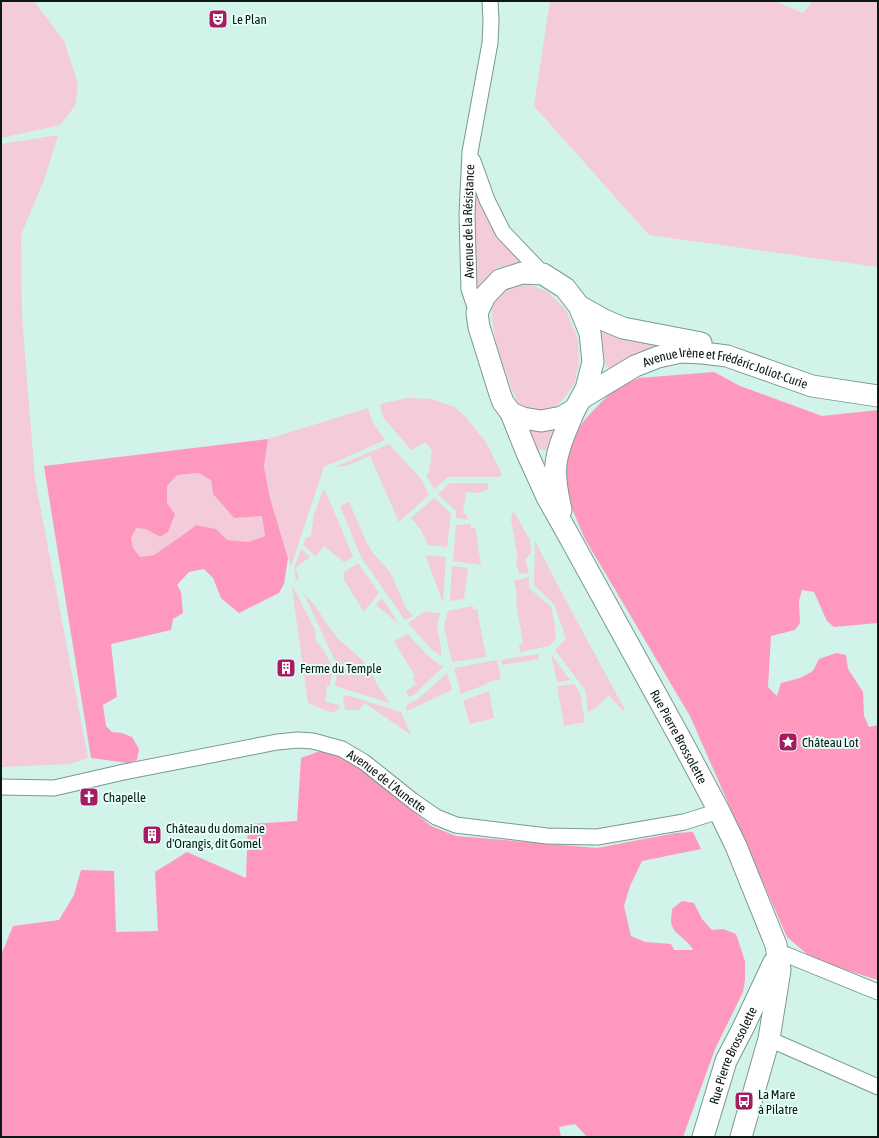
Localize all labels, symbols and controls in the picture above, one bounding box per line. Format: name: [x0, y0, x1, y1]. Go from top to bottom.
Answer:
theatre icon: Le Plan: [207, 8, 229, 30]
place label: Le Plan: [232, 12, 267, 27]
street label: Avenue de la Résistance: [460, 164, 477, 279]
street label: Avenue Irène et Frédéric Joliot-Curie: [640, 345, 810, 392]
building icon: Ferme du Temple: [275, 657, 297, 679]
place label: Ferme du Temple: [300, 661, 382, 676]
street label: Rue Pierre Brossolette: [647, 687, 710, 786]
place icon: Château Lot: [777, 731, 799, 753]
place label: Château Lot: [802, 735, 859, 750]
street label: Avenue de l’Aunette: [344, 747, 429, 816]
church icon: Chapelle: [78, 786, 100, 808]
place label: Chapelle: [103, 790, 146, 805]
place label: Château du domaine d'Orangis, dit Gomel: [166, 821, 265, 851]
building icon: Château du domaine d'Orangis, dit Gomel: [141, 824, 163, 846]
street label: Rue Pierre Brossolette: [706, 1004, 760, 1106]
place label: La Mare à Pilatre: [758, 1087, 798, 1117]
bus stop icon: La Mare à Pilatre: [733, 1090, 755, 1112]

